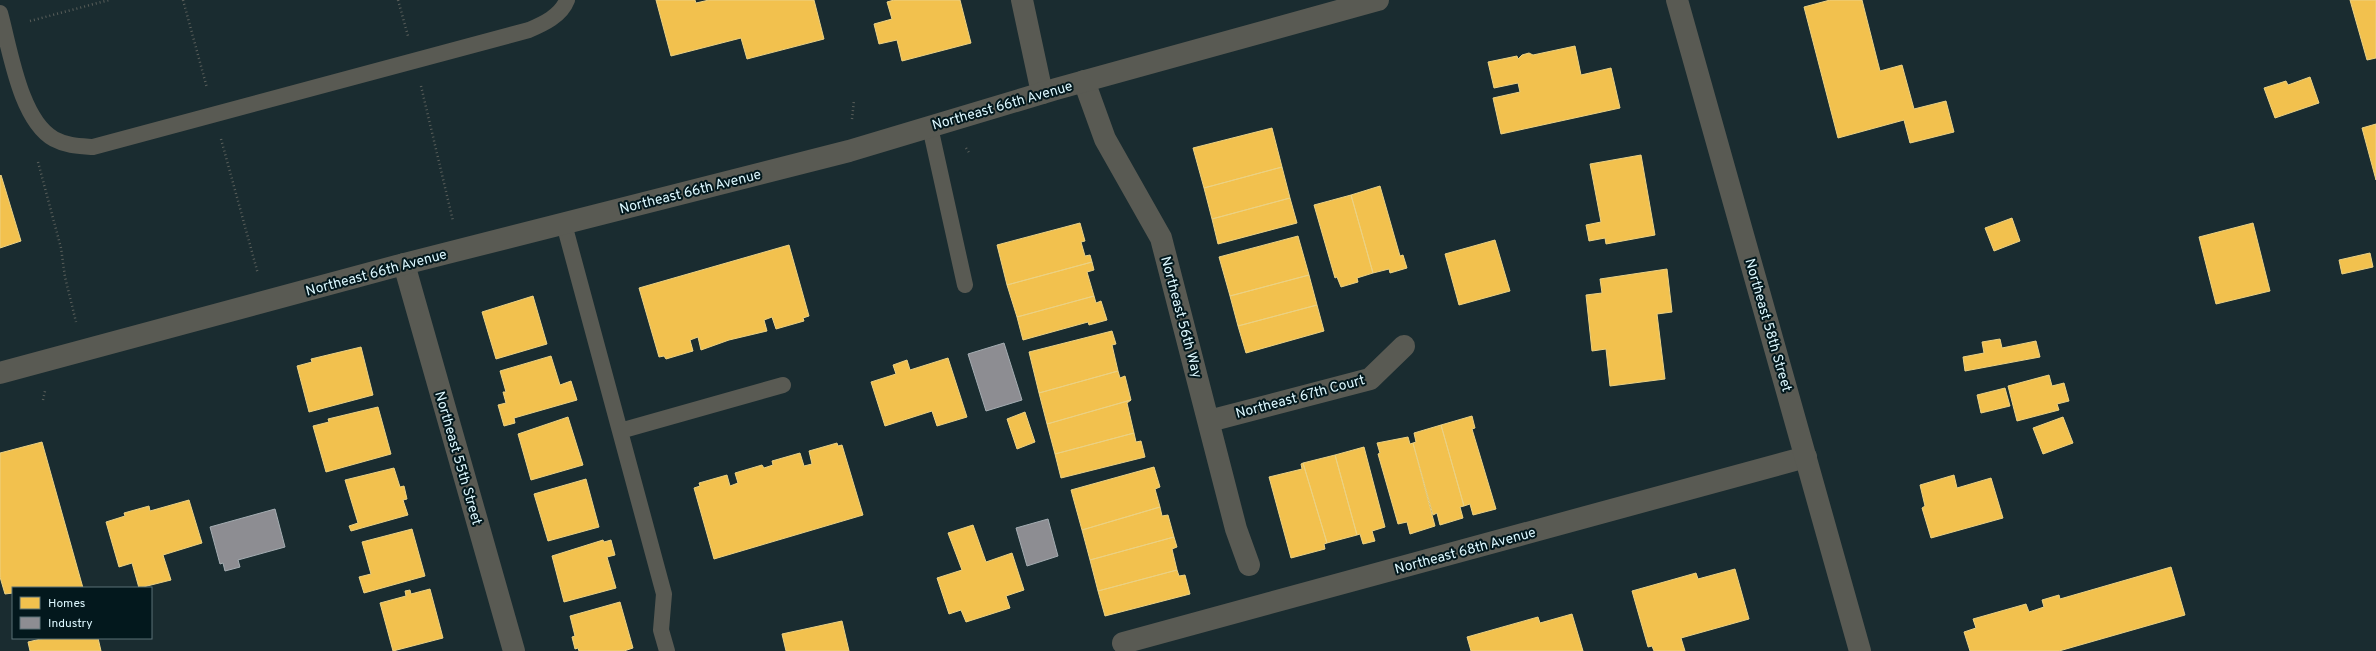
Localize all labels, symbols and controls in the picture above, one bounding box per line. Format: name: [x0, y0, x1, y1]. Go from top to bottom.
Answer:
street label: Northeast 66th Avenue: [930, 78, 1075, 135]
street label: Northeast 66th Avenue: [618, 167, 763, 218]
street label: Northeast 66th Avenue: [304, 246, 449, 300]
street label: Northeast 56th Way: [1156, 255, 1205, 380]
street label: Northeast 58th Street: [1740, 257, 1795, 394]
street label: Northeast 67th Court: [1234, 372, 1367, 423]
street label: Northeast 55th Street: [430, 390, 485, 527]
street label: Northeast 68th Avenue: [1393, 524, 1538, 578]
legend: [12, 587, 152, 639]
text: Homes: [48, 596, 85, 612]
text: Industry: [48, 616, 93, 632]

